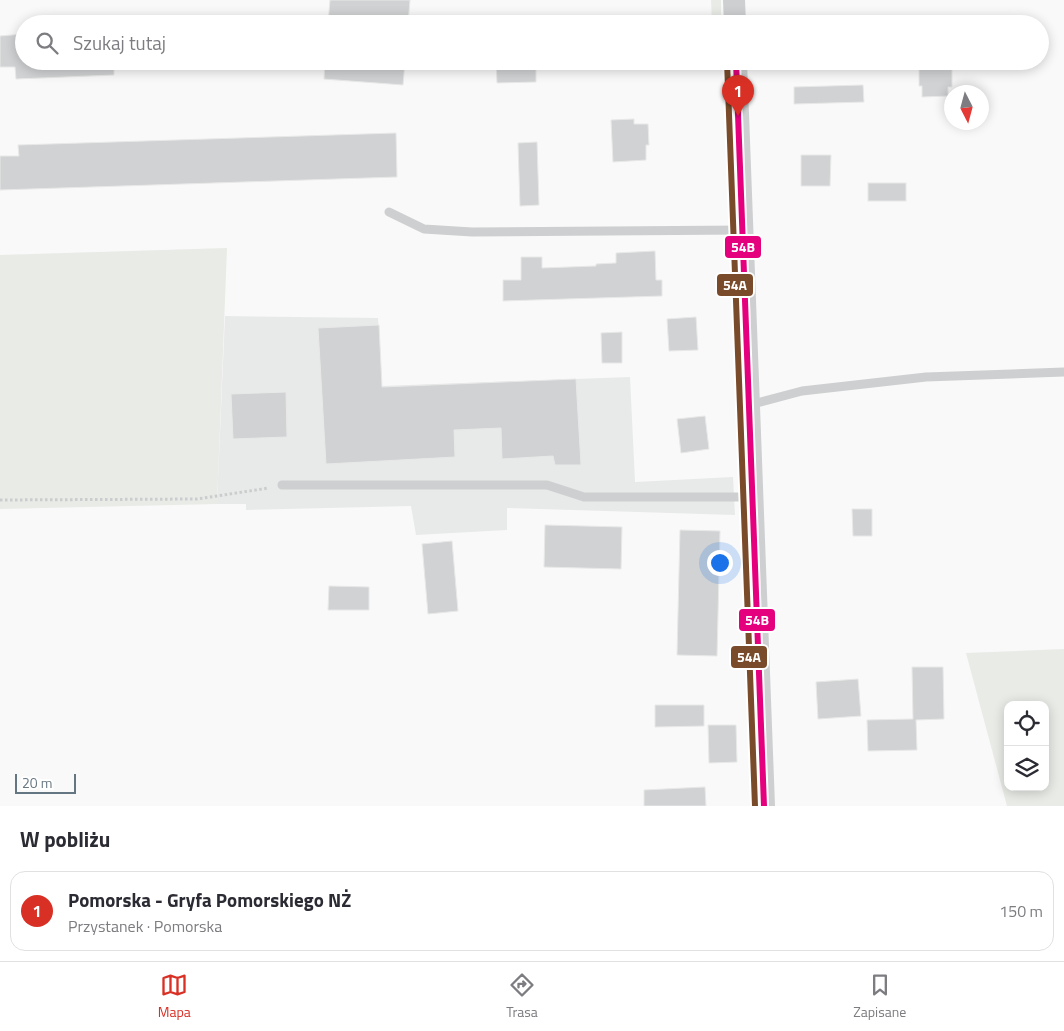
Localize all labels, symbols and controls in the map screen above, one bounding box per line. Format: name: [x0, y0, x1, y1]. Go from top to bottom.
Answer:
search box: [15, 15, 1049, 70]
text: Szukaj tutaj: [73, 28, 166, 57]
icon: search: [33, 29, 61, 57]
pin: 1: [722, 75, 754, 116]
north arrow: [944, 85, 989, 130]
line badge: 54B: [724, 235, 762, 259]
text: 54B: [731, 236, 755, 257]
line badge: 54A: [716, 273, 754, 297]
text: 54A: [723, 274, 748, 295]
your location: [707, 550, 733, 576]
line badge: 54B: [738, 608, 776, 632]
text: 54B: [745, 609, 769, 630]
line badge: 54A: [730, 645, 768, 669]
text: 54A: [737, 646, 762, 667]
map controls: [1004, 701, 1049, 791]
button: locate: [1004, 701, 1049, 746]
button: layers: [1004, 746, 1049, 791]
scale bar: [15, 771, 76, 794]
text: 20 m: [22, 772, 52, 793]
text: W pobliżu: [20, 823, 110, 855]
text: Pomorska - Gryfa Pomorskiego NŻ: [68, 885, 351, 914]
text: 1: [33, 899, 41, 923]
text: 150 m: [999, 899, 1043, 923]
text: Przystanek · Pomorska: [68, 914, 222, 938]
tab: Mapa: [158, 971, 191, 1022]
tab: Trasa: [506, 971, 538, 1022]
tab: Zapisane: [853, 971, 906, 1022]

